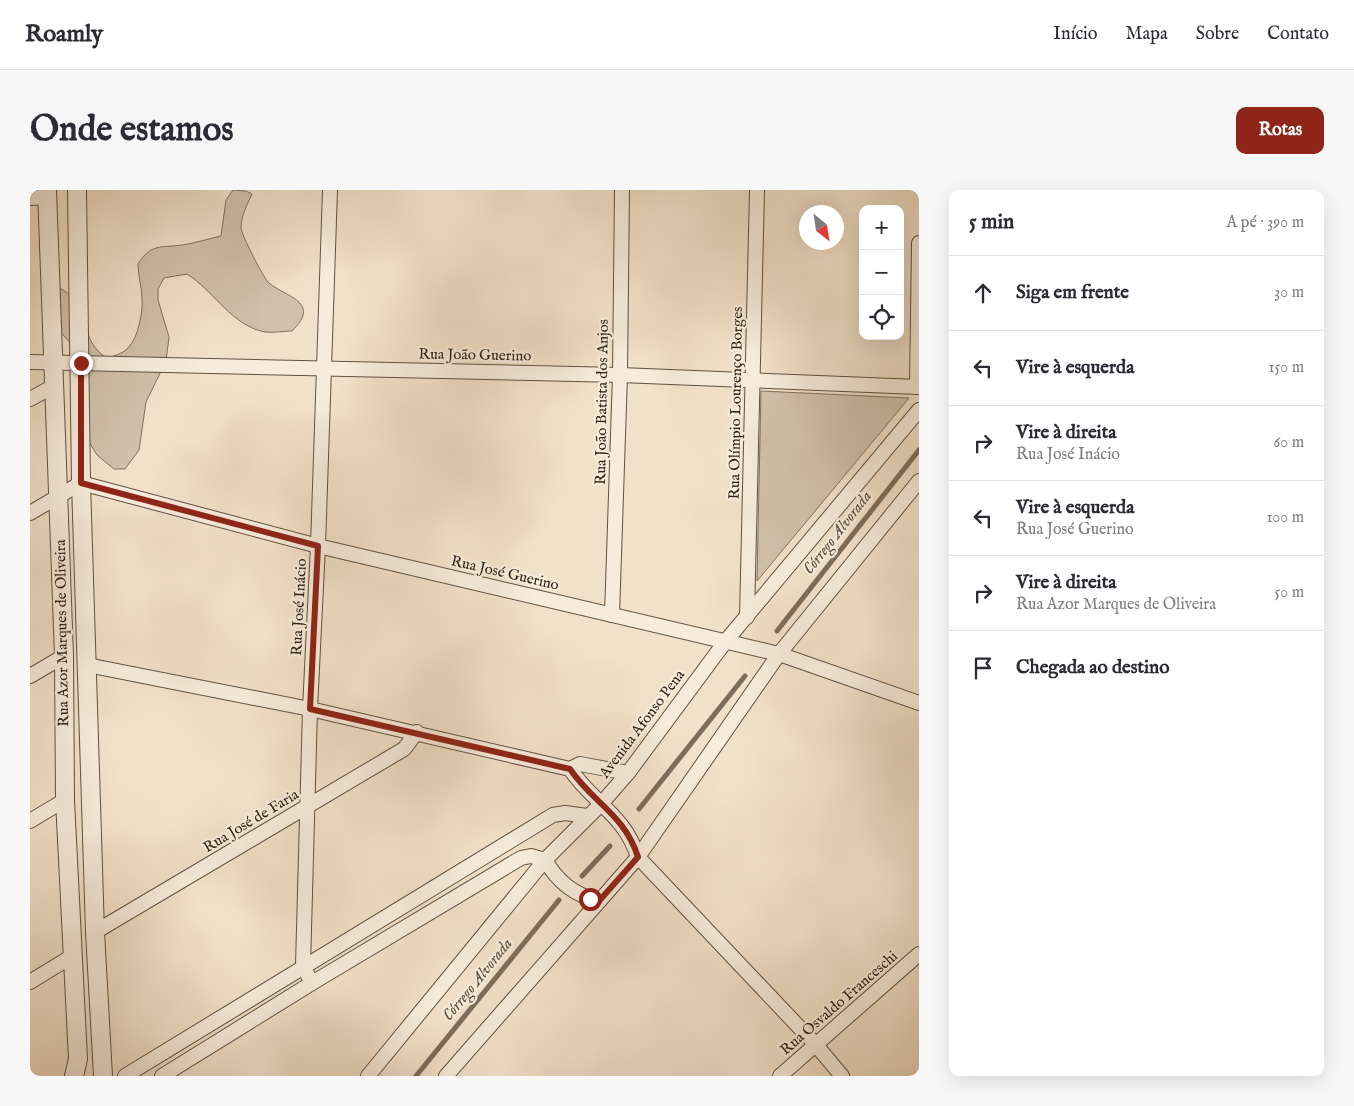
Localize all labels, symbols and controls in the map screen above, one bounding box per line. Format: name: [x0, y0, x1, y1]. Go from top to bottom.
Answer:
text: Roamly: [25, 19, 103, 50]
text: Início: [1053, 23, 1098, 46]
text: Mapa: [1126, 23, 1168, 46]
text: Sobre: [1196, 23, 1239, 46]
text: Contato: [1267, 23, 1329, 46]
button: Rotas: [1236, 107, 1324, 154]
text: Onde estamos: [30, 108, 234, 153]
north arrow: [799, 205, 844, 250]
map controls: [859, 205, 904, 340]
button: +: [859, 205, 904, 250]
text: 5 min: [969, 209, 1014, 236]
text: A pé · 390 m: [1226, 213, 1304, 233]
button: −: [859, 250, 904, 295]
icon: ahead: [969, 279, 997, 307]
text: Siga em frente: [1016, 281, 1129, 305]
text: 30 m: [1274, 283, 1304, 303]
button: locate: [859, 295, 904, 340]
street label: Rua Olímpio Lourenço Borges: [725, 306, 747, 500]
street label: Rua João Batista dos Anjos: [591, 319, 613, 485]
street label: Rua João Guerino: [418, 345, 532, 365]
route end: [70, 352, 93, 375]
icon: left: [969, 354, 997, 382]
text: Vire à esquerda: [1016, 356, 1134, 380]
text: 150 m: [1269, 358, 1304, 378]
text: Vire à direita: [1016, 421, 1116, 445]
icon: right: [969, 429, 997, 457]
text: 60 m: [1274, 433, 1304, 453]
text: Rua José Inácio: [1016, 445, 1120, 465]
water label: Córrego Alvorada: [799, 487, 877, 579]
text: Vire à esquerda: [1016, 496, 1134, 520]
icon: left: [969, 504, 997, 532]
text: 100 m: [1267, 508, 1304, 528]
text: Rua José Guerino: [1016, 520, 1134, 540]
street label: Rua Azor Marques de Oliveira: [51, 539, 73, 727]
street label: Rua José Guerino: [449, 551, 561, 595]
street label: Rua José Inácio: [287, 558, 311, 656]
text: Vire à direita: [1016, 571, 1116, 595]
icon: right: [969, 579, 997, 607]
text: 50 m: [1275, 583, 1304, 603]
text: Rua Azor Marques de Oliveira: [1016, 595, 1216, 615]
icon: arrive: [969, 654, 997, 682]
text: Chegada ao destino: [1016, 656, 1169, 680]
street label: Avenida Afonso Pena: [594, 666, 689, 783]
street label: Rua José de Faria: [200, 785, 303, 857]
route start: [579, 888, 602, 911]
water label: Córrego Alvorada: [439, 935, 517, 1025]
street label: Rua Osvaldo Franceschi: [776, 947, 902, 1059]

